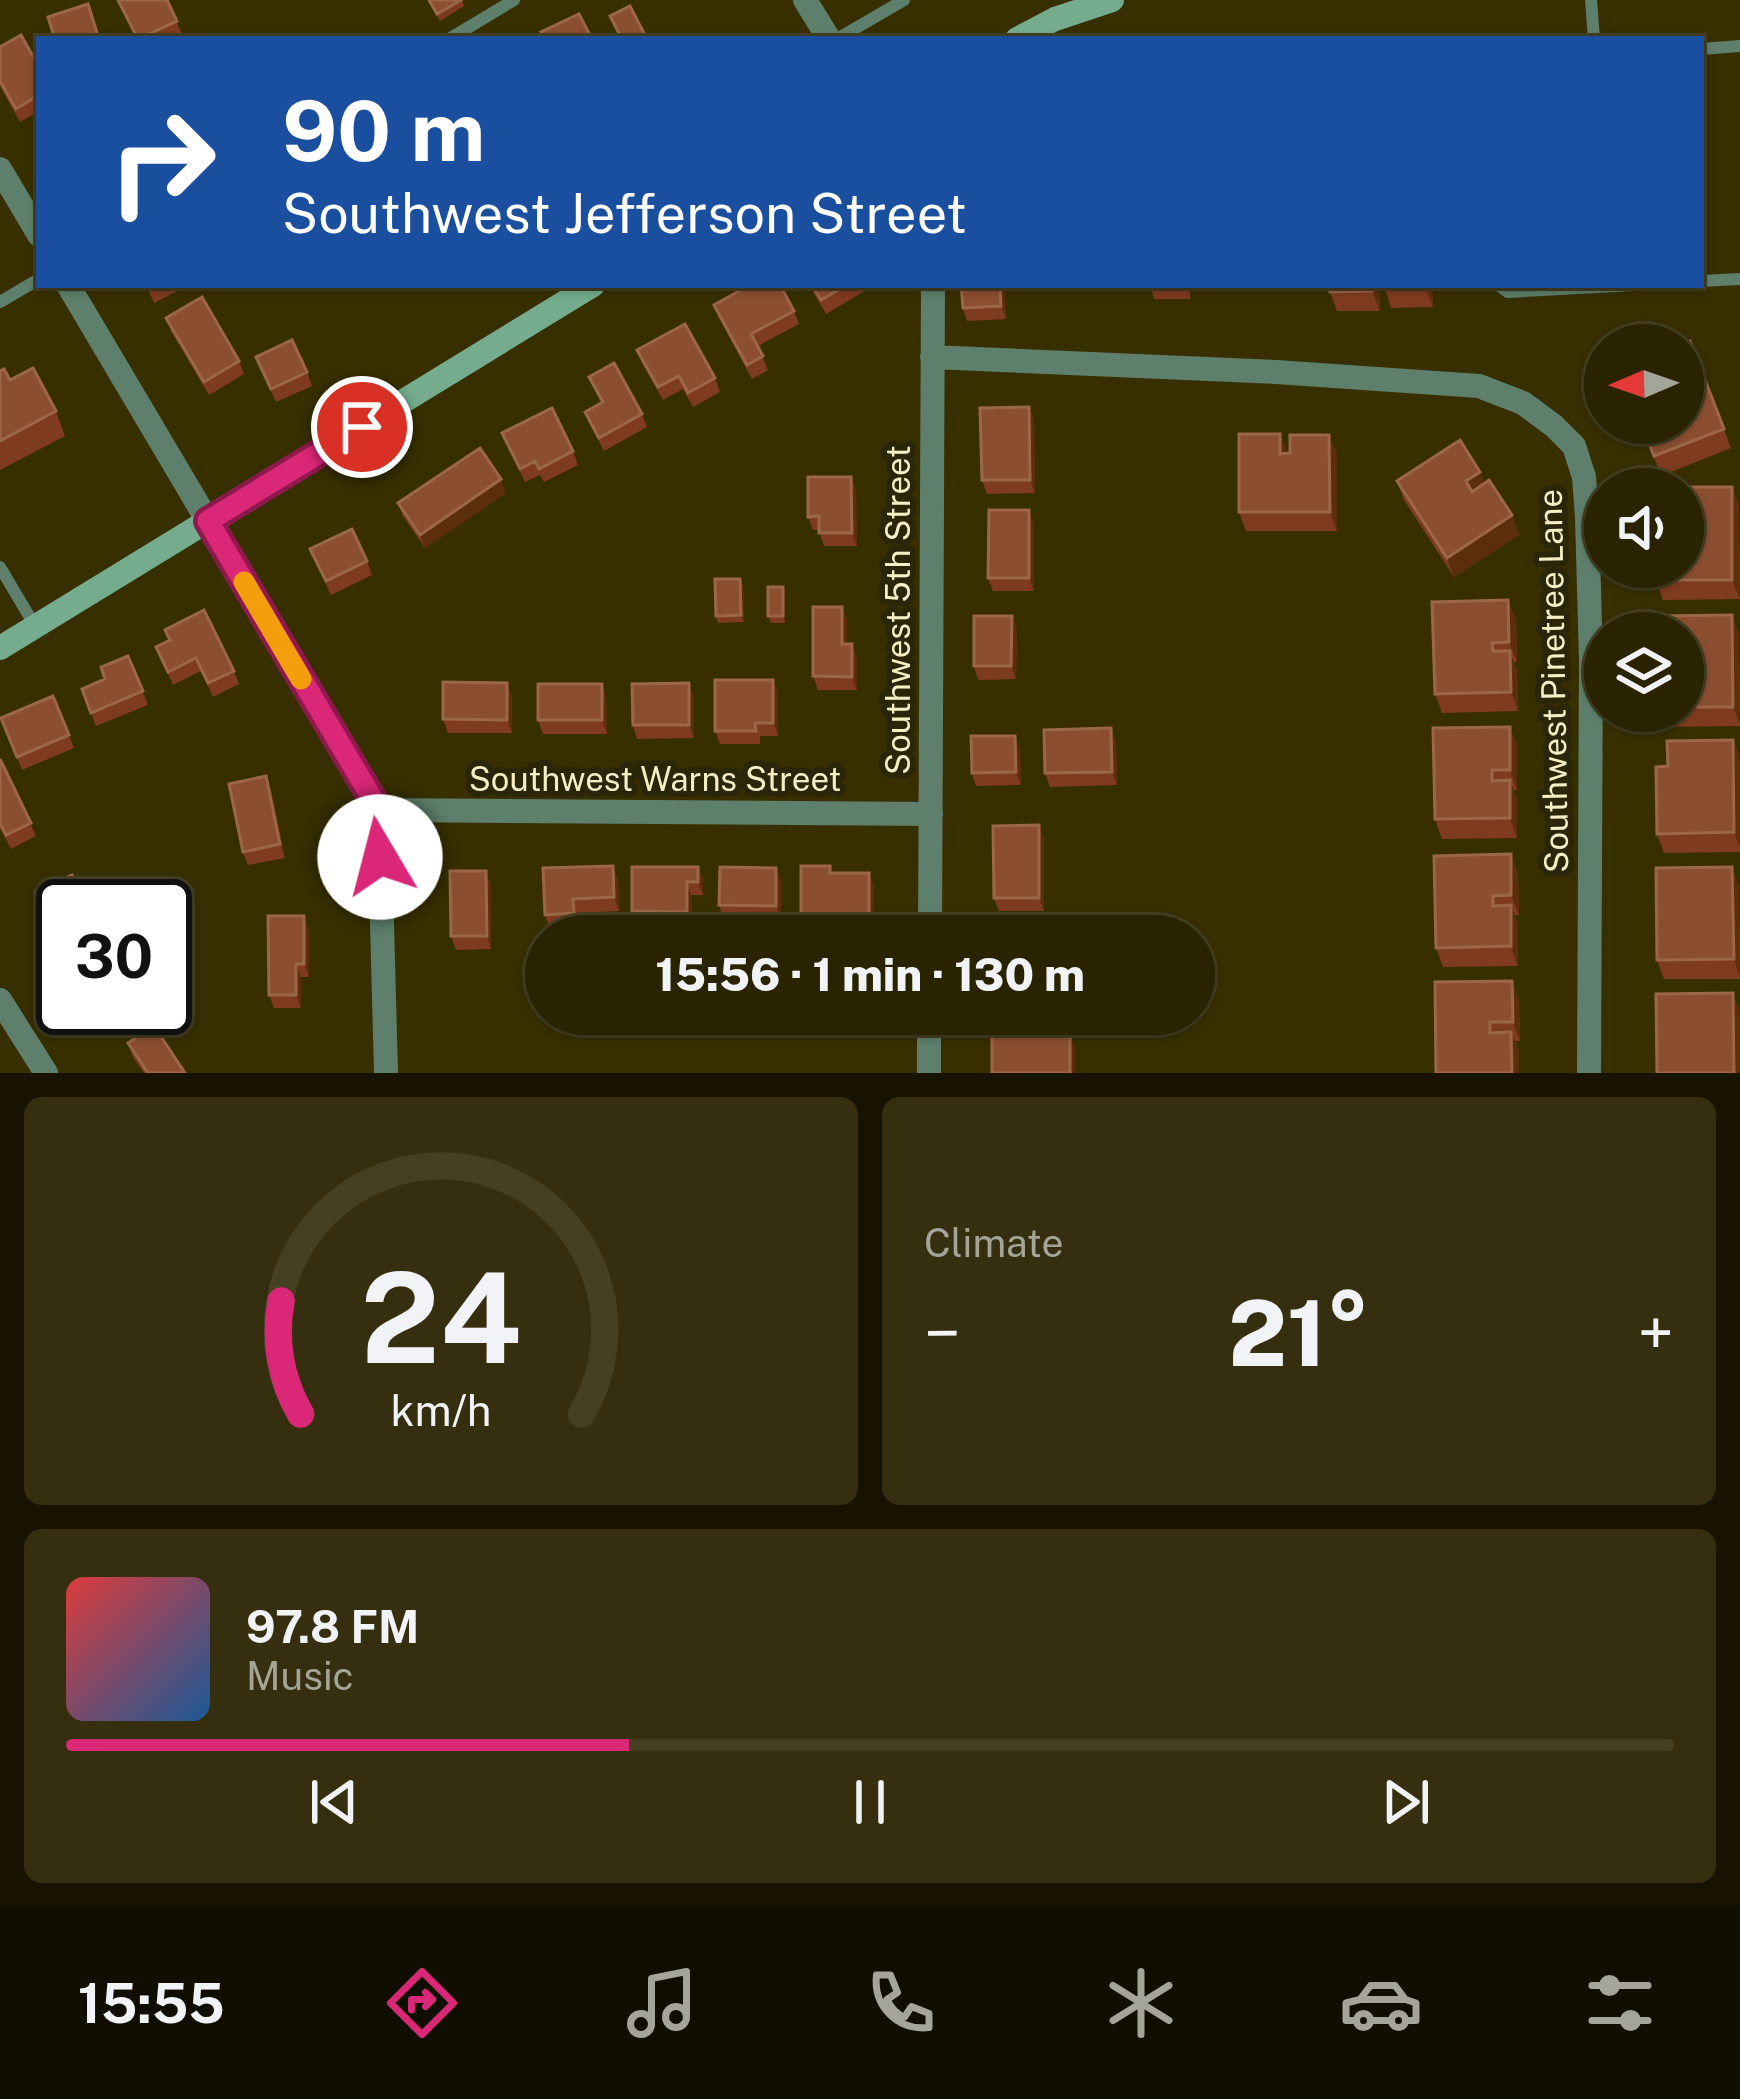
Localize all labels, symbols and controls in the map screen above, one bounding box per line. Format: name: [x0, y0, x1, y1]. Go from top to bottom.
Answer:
text: 90 m: [282, 81, 485, 180]
icon: right: [84, 84, 240, 240]
text: Southwest Jefferson Street: [282, 182, 967, 245]
north arrow: [1584, 324, 1704, 444]
map controls: [1584, 324, 1704, 732]
pin: [311, 376, 413, 478]
icon: arrive: [329, 394, 395, 460]
street label: Southwest 5th Street: [879, 445, 917, 775]
button: sound: [1584, 468, 1704, 588]
street label: Southwest Pinetree Lane: [1531, 489, 1575, 873]
button: layers: [1584, 612, 1704, 732]
street label: Southwest Warns Street: [469, 760, 841, 798]
position arrow: [317, 794, 443, 920]
speed limit sign: 30: [36, 879, 192, 1035]
text: 15:56 · 1 min · 130 m: [655, 948, 1085, 1001]
text: Climate: [924, 1220, 1064, 1266]
text: 24: [360, 1244, 522, 1391]
text: 21°: [1228, 1280, 1370, 1386]
text: −: [924, 1294, 961, 1372]
text: +: [1637, 1294, 1674, 1372]
text: km/h: [391, 1385, 491, 1436]
text: 97.8 FM: [246, 1600, 419, 1653]
text: Music: [246, 1653, 354, 1699]
icon: previous: [301, 1769, 367, 1835]
icon: pause: [837, 1769, 903, 1835]
icon: next: [1373, 1769, 1439, 1835]
icon: directions: [380, 1961, 464, 2045]
icon: music: [620, 1961, 704, 2045]
icon: phone: [859, 1961, 943, 2045]
icon: climate: [1099, 1961, 1183, 2045]
icon: car: [1339, 1961, 1423, 2045]
icon: filters: [1578, 1961, 1662, 2045]
text: 15:55: [78, 1972, 225, 2035]

